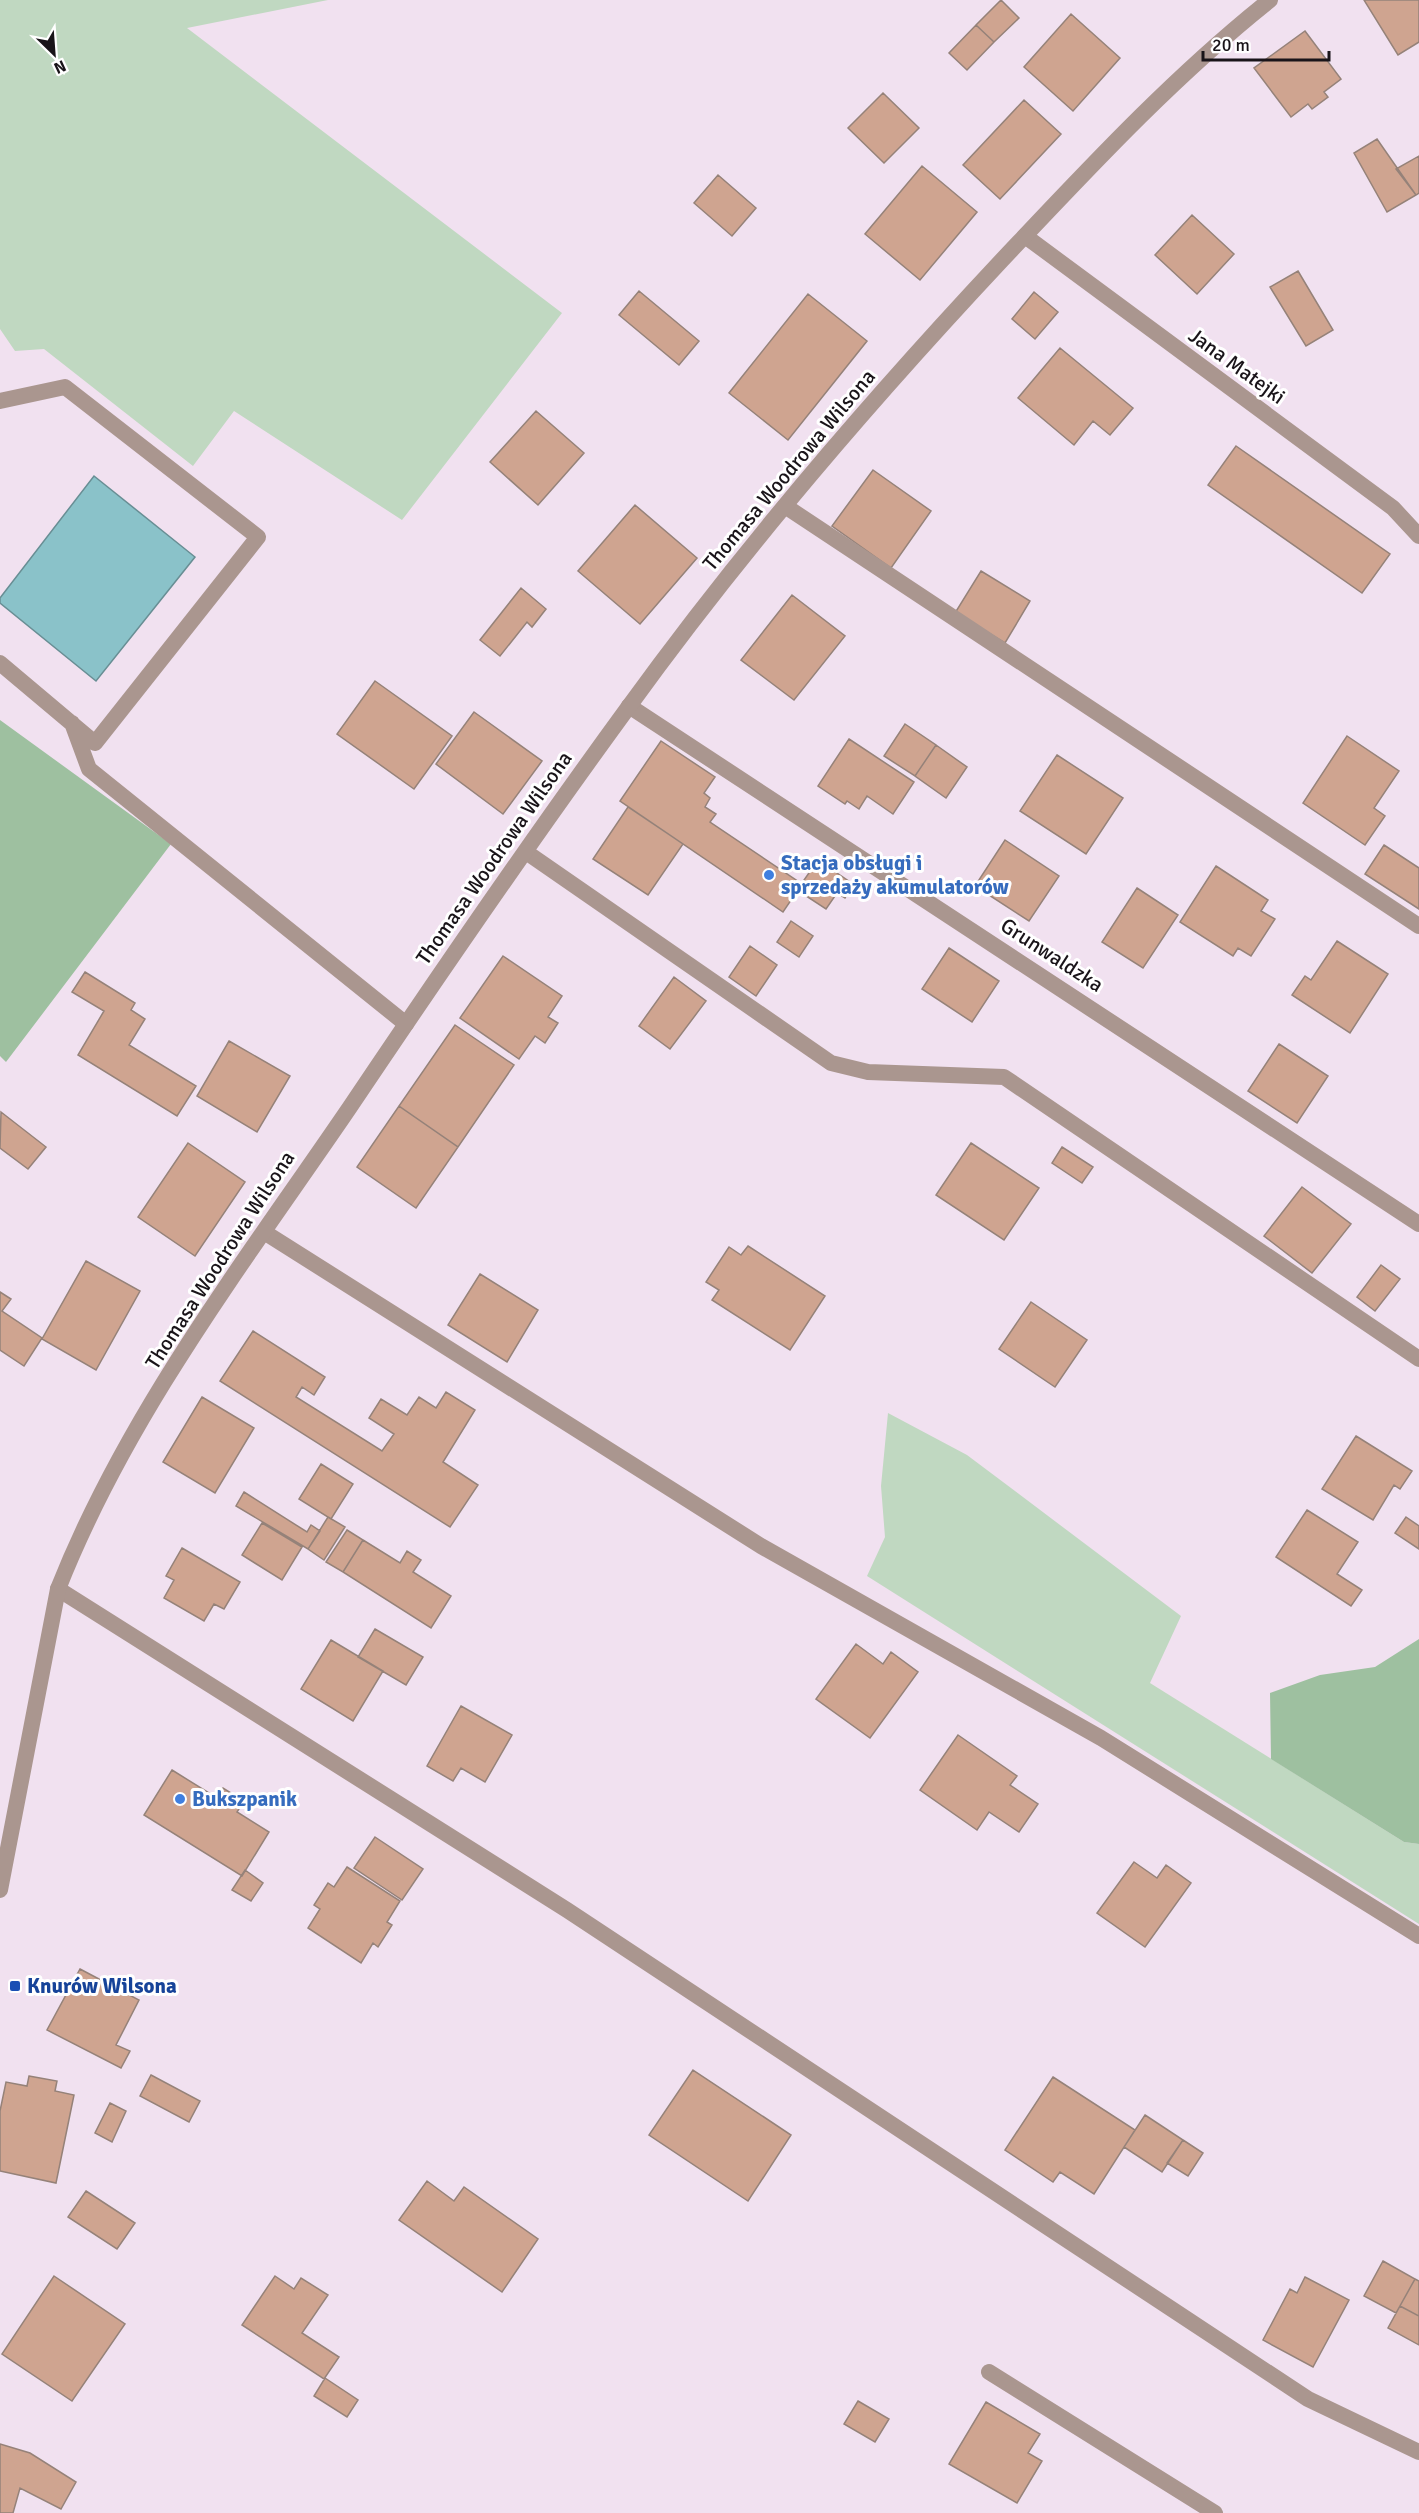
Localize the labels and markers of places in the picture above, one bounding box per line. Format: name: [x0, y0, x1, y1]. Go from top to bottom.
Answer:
place label: Stacja obsługi i sprzedaży akumulatorów: [781, 850, 1009, 900]
marker: Stacja obsługi i sprzedaży akumulatorów: [762, 868, 776, 882]
place label: Bukszpanik: [192, 1786, 297, 1812]
marker: Bukszpanik: [173, 1792, 187, 1806]
place label: Knurów Wilsona: [27, 1973, 177, 1999]
marker: Knurów Wilsona: [8, 1979, 22, 1993]

